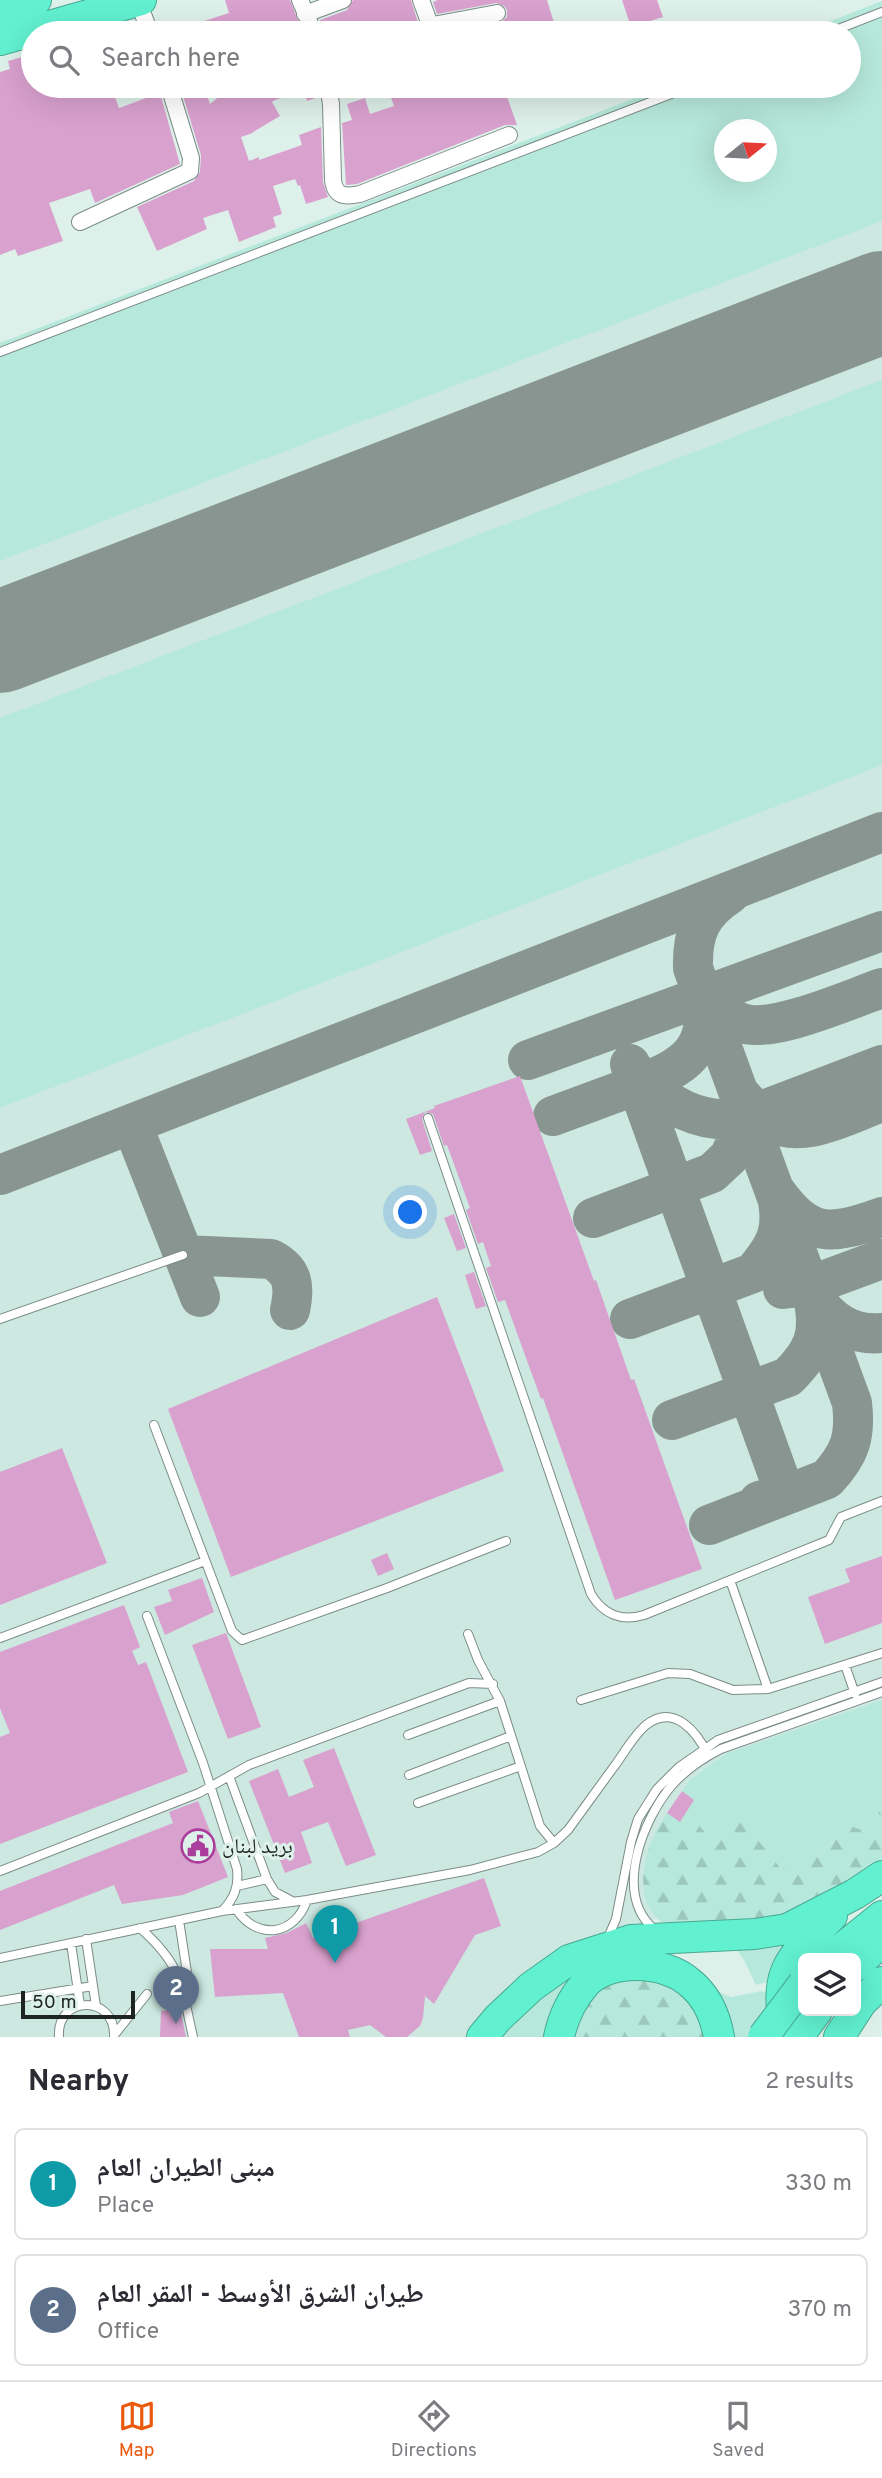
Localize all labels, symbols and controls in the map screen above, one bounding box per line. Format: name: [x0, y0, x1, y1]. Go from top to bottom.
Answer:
search box: [21, 21, 861, 98]
icon: search: [45, 41, 83, 79]
text: Search here: [101, 43, 240, 76]
north arrow: [714, 119, 777, 182]
your location: [393, 1195, 427, 1229]
public building icon: بريد لبنان: [179, 1827, 217, 1865]
place label: بريد لبنان: [222, 1834, 293, 1861]
pin: 1: [312, 1905, 358, 1963]
map controls: [798, 1953, 861, 2016]
button: layers: [798, 1953, 861, 2016]
pin: 2: [153, 1966, 199, 2024]
scale bar: [21, 1988, 135, 2020]
text: 50 m: [32, 1991, 77, 2015]
text: Nearby: [28, 2064, 129, 2101]
text: 2 results: [765, 2068, 854, 2097]
text: مبنى الطيران العام: [97, 2153, 275, 2186]
text: 1: [48, 2170, 58, 2199]
text: 330 m: [785, 2170, 852, 2199]
text: Place: [97, 2192, 154, 2221]
text: طيران الشرق الأوسط - المقر العام: [97, 2279, 424, 2312]
text: 2: [46, 2296, 60, 2325]
text: 370 m: [787, 2296, 852, 2325]
text: Office: [97, 2318, 159, 2347]
tab: Map: [118, 2397, 156, 2463]
tab: Directions: [391, 2397, 477, 2463]
tab: Saved: [712, 2397, 764, 2463]

